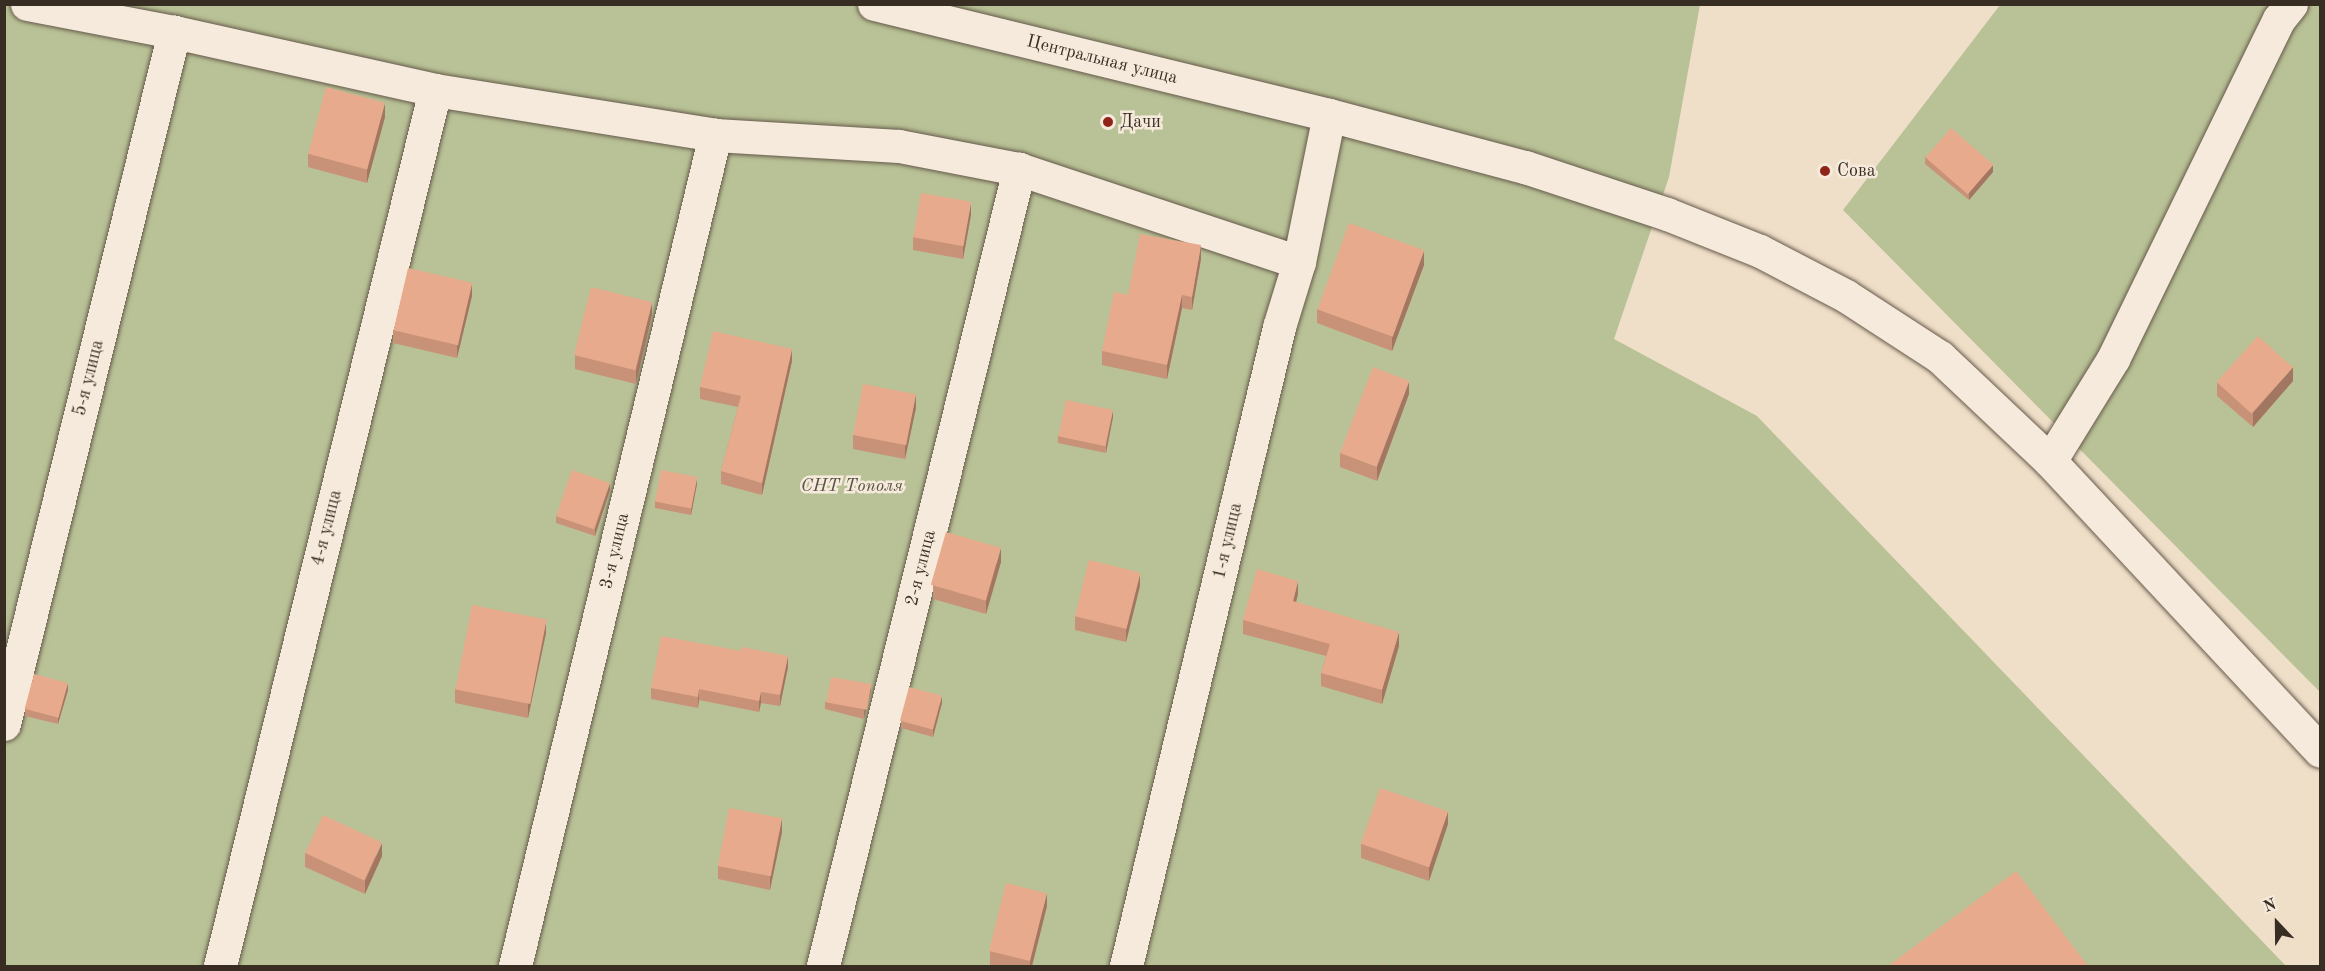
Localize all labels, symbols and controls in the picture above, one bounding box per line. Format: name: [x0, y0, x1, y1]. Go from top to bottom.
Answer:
street label: Центральная улица: [1024, 31, 1180, 89]
place label: Дачи: [1120, 111, 1161, 133]
marker: Дачи: [1101, 115, 1115, 129]
place label: Сова: [1837, 160, 1876, 182]
marker: Сова: [1818, 164, 1832, 178]
street label: 5-я улица: [69, 338, 109, 418]
park label: СНТ Тополя: [801, 475, 903, 497]
street label: 4-я улица: [307, 488, 347, 568]
street label: 1-я улица: [1209, 501, 1247, 581]
street label: 3-я улица: [596, 511, 634, 591]
street label: 2-я улица: [901, 528, 941, 608]
north arrow: [2247, 893, 2307, 953]
text: N: [2262, 897, 2279, 916]

